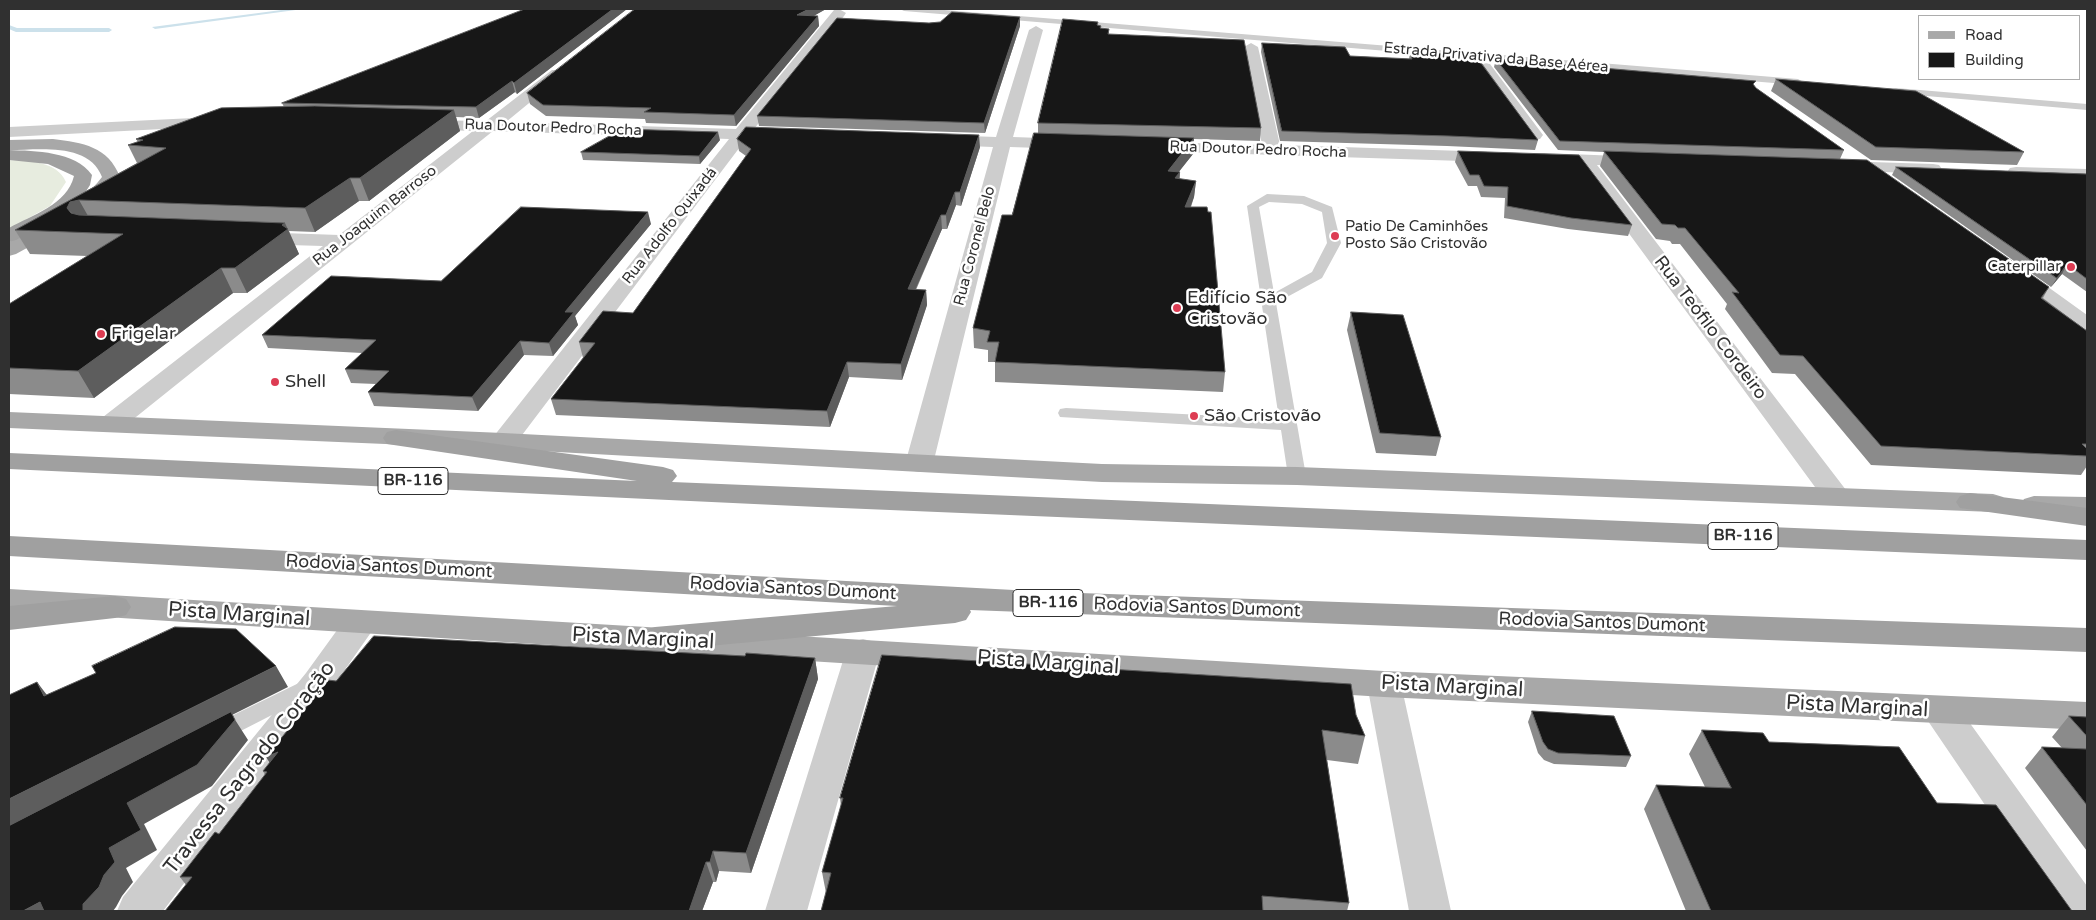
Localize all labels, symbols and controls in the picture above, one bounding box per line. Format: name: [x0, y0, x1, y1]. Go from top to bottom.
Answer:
legend: [1918, 15, 2081, 80]
text: Road: [1965, 26, 2003, 44]
street label: Estrada Privativa da Base Aérea: [1383, 39, 1609, 77]
text: Building: [1965, 51, 2024, 69]
street label: Rua Doutor Pedro Rocha: [464, 116, 642, 140]
street label: Rua Doutor Pedro Rocha: [1169, 138, 1347, 162]
street label: Rua Joaquim Barroso: [309, 162, 441, 270]
street label: Rua Adolfo Quixadá: [619, 164, 721, 288]
street label: Rua Coronel Belo: [950, 184, 1000, 308]
place label: Patio De Caminhões Posto São Cristovão: [1345, 218, 1488, 253]
marker: Patio De Caminhões Posto São Cristovão: [1329, 230, 1341, 242]
street label: Rua Teófilo Cordeiro: [1649, 252, 1771, 404]
place label: Caterpillar: [1988, 258, 2061, 276]
marker: Caterpillar: [2065, 261, 2077, 273]
place label: Edifício São Cristovão: [1187, 287, 1287, 330]
marker: Edifício São Cristovão: [1171, 302, 1183, 314]
place label: Frigelar: [111, 323, 176, 345]
marker: Frigelar: [95, 328, 107, 340]
place label: Shell: [285, 371, 326, 393]
marker: Shell: [269, 376, 281, 388]
place label: São Cristovão: [1204, 405, 1321, 427]
marker: São Cristovão: [1188, 410, 1200, 422]
road number: BR-116: [378, 468, 448, 494]
road number: BR-116: [1708, 522, 1778, 550]
street label: Rodovia Santos Dumont: [285, 551, 493, 583]
street label: Rodovia Santos Dumont: [689, 573, 897, 605]
road number: BR-116: [1013, 590, 1083, 616]
street label: Rodovia Santos Dumont: [1093, 594, 1301, 622]
street label: Pista Marginal: [167, 597, 311, 633]
street label: Rodovia Santos Dumont: [1498, 609, 1706, 637]
street label: Pista Marginal: [571, 623, 715, 655]
street label: Pista Marginal: [976, 645, 1120, 681]
street label: Travessa Sagrado Coração: [159, 656, 341, 880]
street label: Pista Marginal: [1380, 671, 1524, 703]
street label: Pista Marginal: [1785, 691, 1929, 723]

